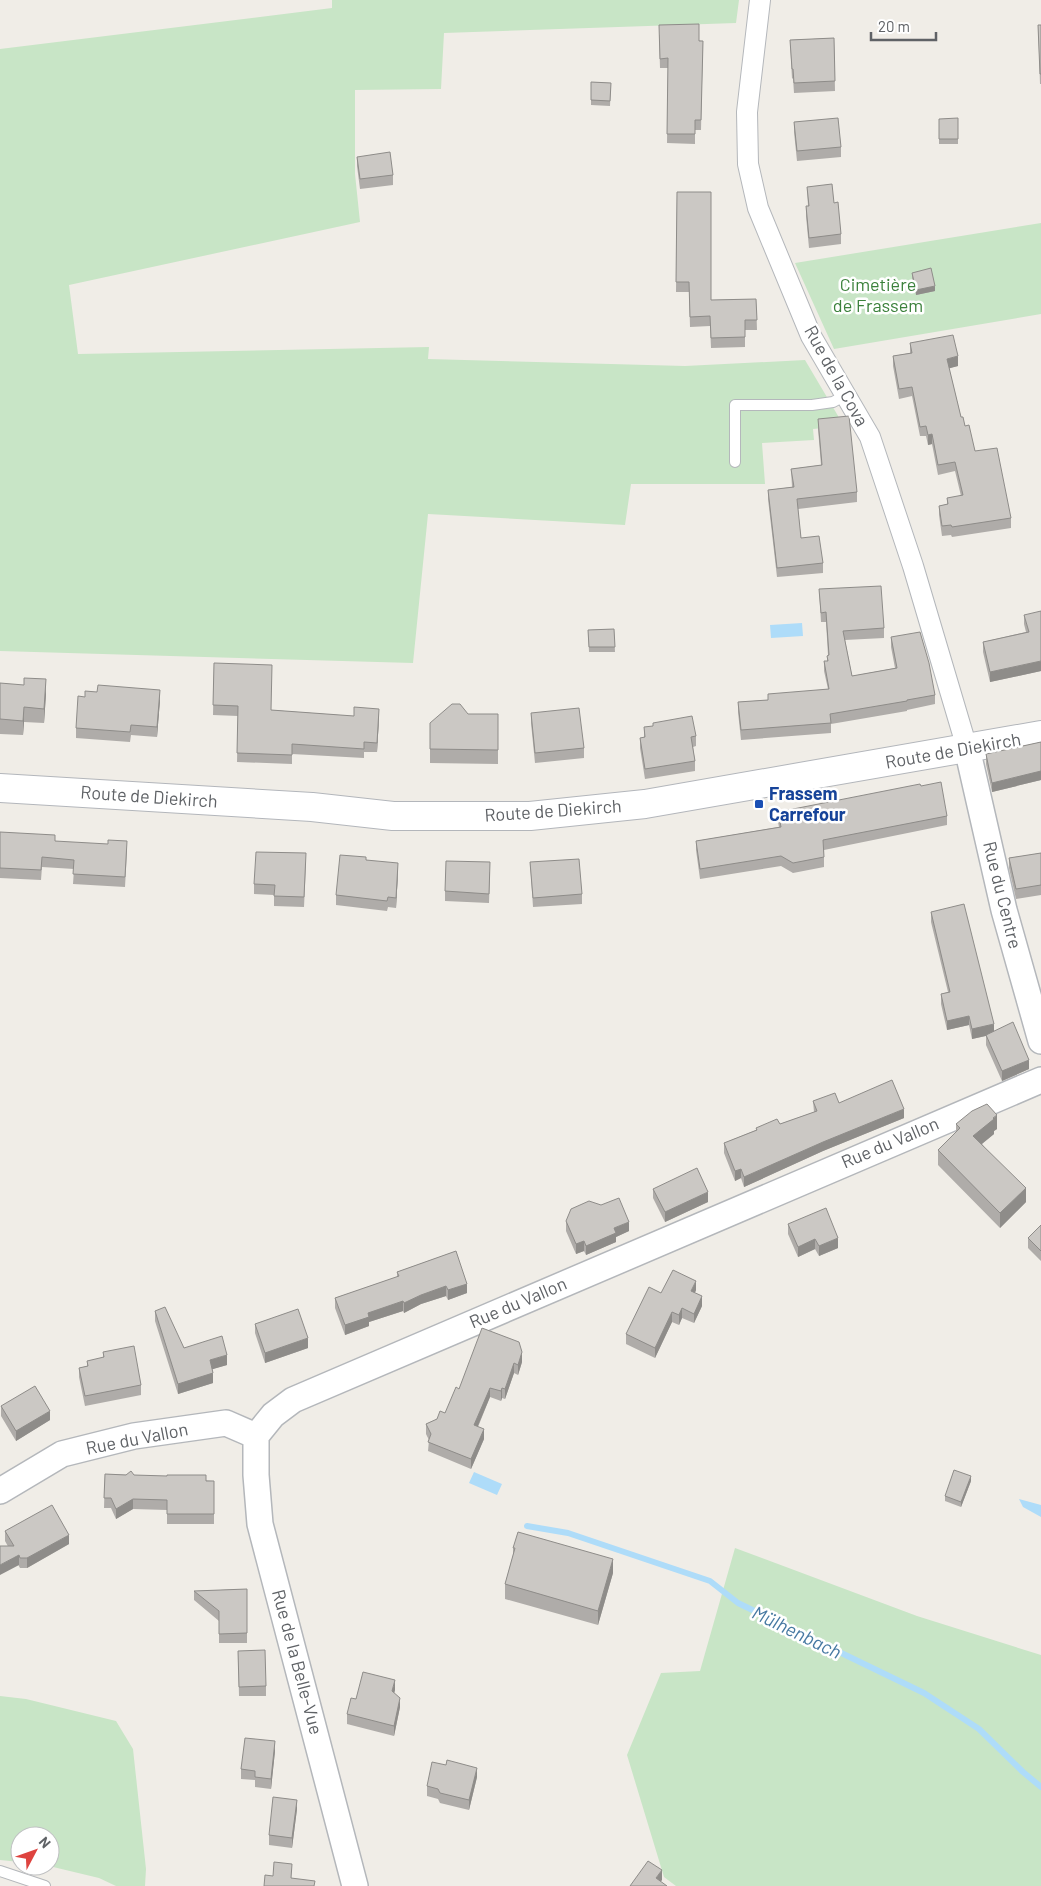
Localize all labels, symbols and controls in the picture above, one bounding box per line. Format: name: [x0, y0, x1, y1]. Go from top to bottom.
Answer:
scale bar: [871, 10, 936, 42]
text: 20 m: [878, 17, 910, 35]
park label: Cimetière de Frassem: [833, 273, 923, 316]
street label: Rue de la Cova: [800, 321, 874, 430]
street label: Route de Diekirch: [883, 727, 1022, 773]
street label: Route de Diekirch: [80, 780, 218, 812]
place label: Frassem Carrefour: [769, 782, 846, 825]
street label: Route de Diekirch: [484, 794, 622, 826]
marker: Frassem Carrefour: [753, 798, 765, 810]
street label: Rue du Centre: [979, 839, 1027, 951]
street label: Rue du Vallon: [838, 1112, 942, 1172]
street label: Rue du Vallon: [466, 1272, 570, 1332]
street label: Rue du Vallon: [84, 1417, 190, 1459]
street label: Rue de la Belle-Vue: [268, 1587, 328, 1737]
water label: Mülhenbach: [749, 1600, 846, 1663]
north arrow: [10, 1826, 60, 1876]
text: N: [36, 1833, 55, 1851]

